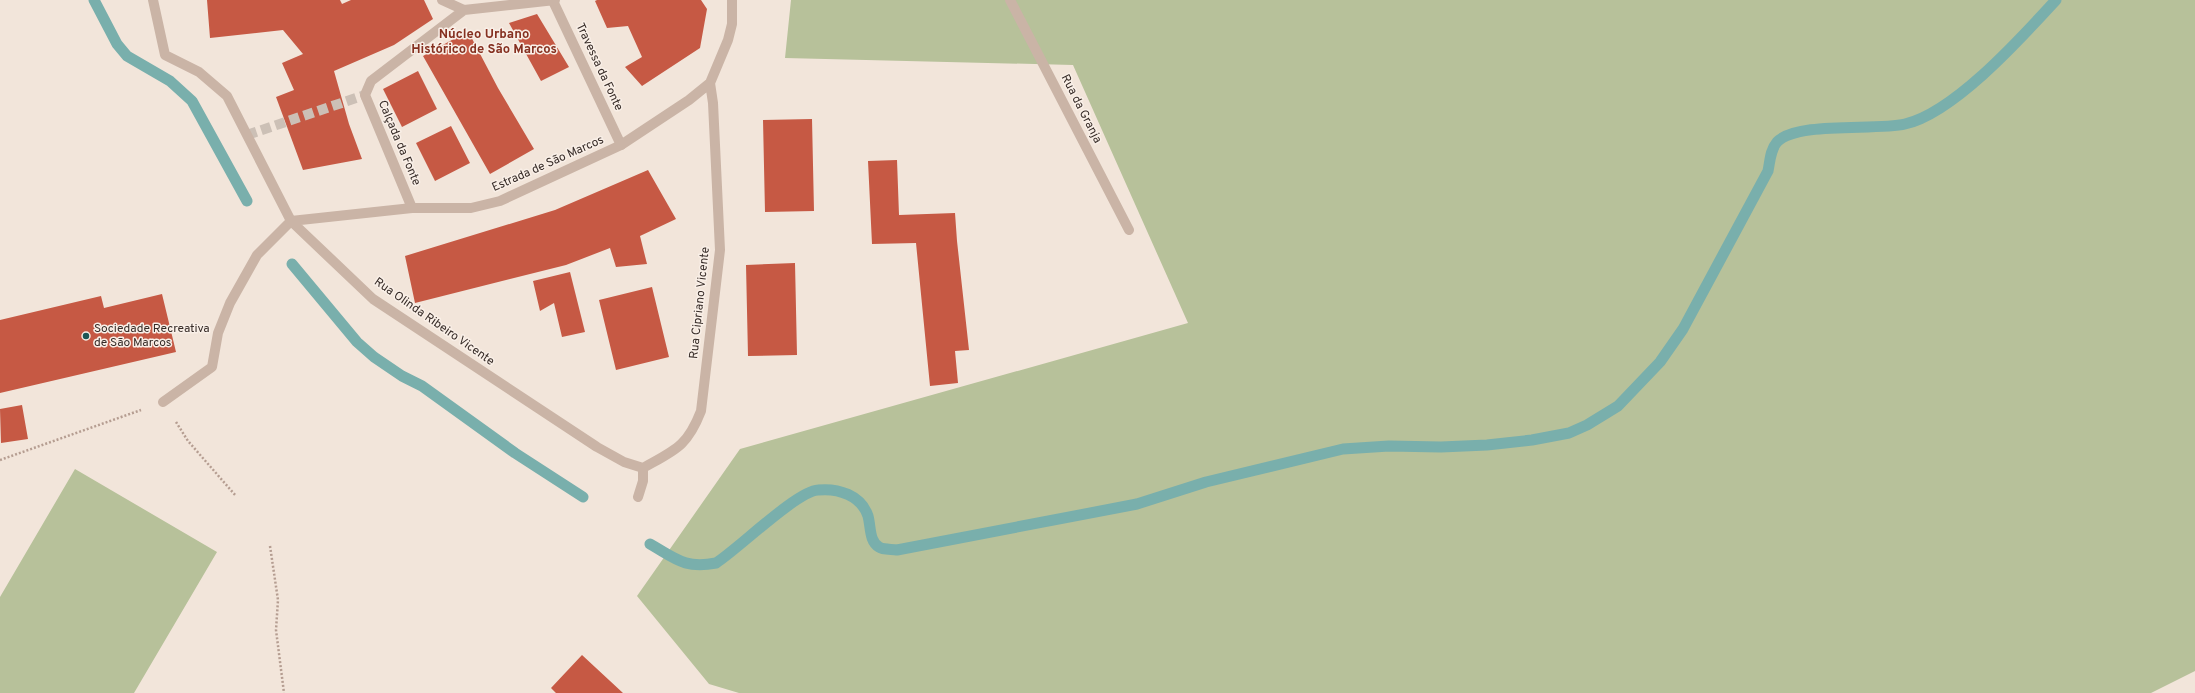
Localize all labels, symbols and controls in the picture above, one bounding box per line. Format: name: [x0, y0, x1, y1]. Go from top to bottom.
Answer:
street label: Travessa da Fonte: [572, 21, 626, 113]
district label: Núcleo Urbano Histórico de São Marcos: [411, 27, 557, 58]
street label: Rua da Granja: [1057, 72, 1105, 146]
street label: Calçada da Fonte: [374, 98, 424, 188]
street label: Estrada de São Marcos: [490, 132, 606, 196]
street label: Rua Cipriano Vicente: [686, 246, 714, 360]
street label: Rua Olinda Ribeiro Vicente: [371, 274, 497, 370]
place label: Sociedade Recreativa de São Marcos: [94, 321, 210, 351]
marker: Sociedade Recreativa de São Marcos: [81, 331, 91, 341]

